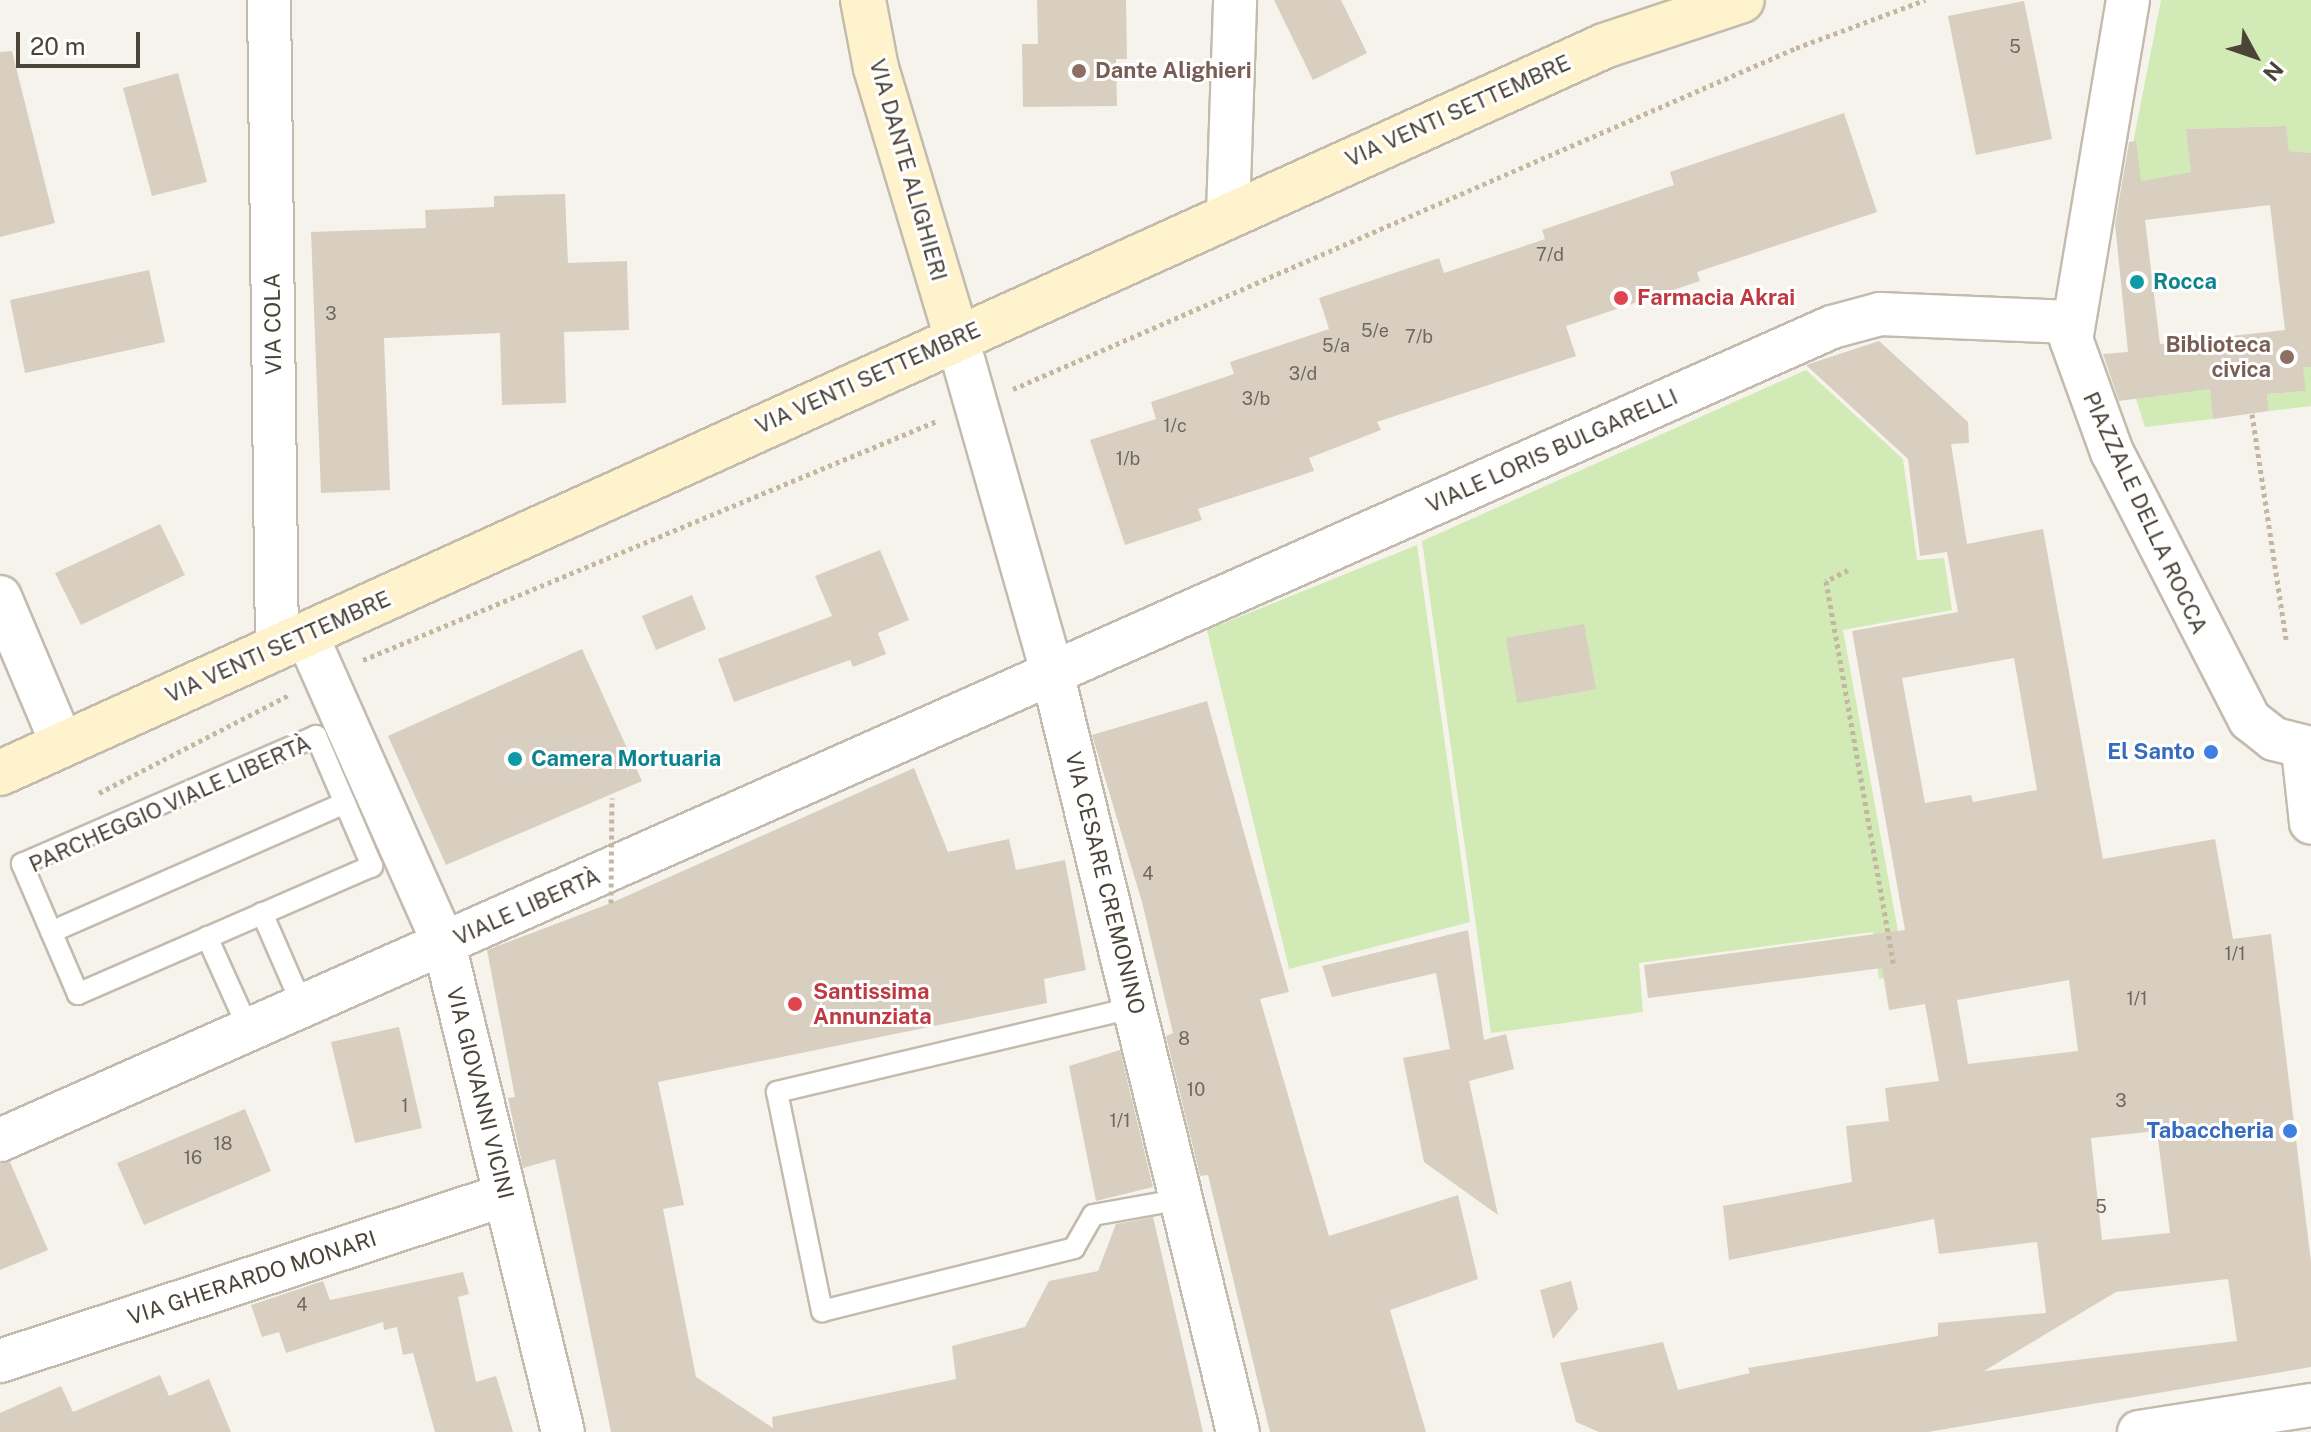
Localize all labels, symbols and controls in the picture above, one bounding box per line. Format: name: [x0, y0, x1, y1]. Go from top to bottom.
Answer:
scale bar: [20, 16, 144, 66]
north arrow: [2215, 16, 2295, 96]
text: 20 m: [30, 32, 86, 60]
house number: 5: [2009, 36, 2021, 58]
street label: VIA VENTI SETTEMBRE: [1341, 49, 1575, 173]
street label: VIA DANTE ALIGHIERI: [864, 56, 952, 284]
text: N: [2258, 56, 2289, 86]
place label: Dante Alighieri: [1095, 58, 1252, 84]
marker: Dante Alighieri: [1070, 62, 1088, 80]
house number: 7/d: [1536, 244, 1564, 266]
place label: Rocca: [2153, 269, 2217, 295]
street label: VIA COLA: [259, 273, 287, 375]
marker: Rocca: [2128, 273, 2146, 291]
place label: Farmacia Akrai: [1637, 285, 1795, 311]
marker: Farmacia Akrai: [1612, 289, 1630, 307]
house number: 3: [325, 303, 337, 325]
street label: VIA VENTI SETTEMBRE: [751, 316, 985, 440]
house number: 5/e: [1361, 320, 1389, 342]
house number: 7/b: [1405, 326, 1433, 348]
place label: Biblioteca civica: [2165, 331, 2271, 382]
house number: 5/a: [1322, 335, 1350, 357]
marker: Biblioteca civica: [2278, 348, 2296, 366]
house number: 3/d: [1289, 363, 1317, 385]
street label: VIALE LORIS BULGARELLI: [1422, 384, 1682, 518]
house number: 3/b: [1242, 388, 1270, 410]
street label: PIAZZALE DELLA ROCCA: [2077, 388, 2213, 638]
house number: 1/c: [1163, 415, 1187, 437]
house number: 1/b: [1116, 448, 1140, 470]
street label: VIA VENTI SETTEMBRE: [161, 585, 395, 709]
street label: PARCHEGGIO VIALE LIBERTÀ: [25, 730, 315, 878]
place label: El Santo: [2107, 739, 2195, 765]
marker: El Santo: [2202, 743, 2220, 761]
place label: Camera Mortuaria: [531, 746, 721, 772]
street label: VIA CESARE CREMONINO: [1060, 749, 1150, 1017]
marker: Camera Mortuaria: [506, 750, 524, 768]
street label: VIALE LIBERTÀ: [450, 863, 604, 951]
house number: 4: [1142, 863, 1154, 885]
house number: 1/1: [2225, 943, 2245, 965]
place label: Santissima Annunziata: [813, 978, 932, 1030]
street label: VIA GIOVANNI VICINI: [441, 984, 519, 1202]
house number: 1/1: [2127, 988, 2147, 1010]
marker: Santissima Annunziata: [784, 993, 806, 1015]
house number: 8: [1178, 1028, 1190, 1050]
house number: 10: [1187, 1079, 1205, 1101]
house number: 3: [2115, 1090, 2127, 1112]
house number: 1: [401, 1095, 409, 1117]
house number: 1/1: [1110, 1110, 1130, 1132]
place label: Tabaccheria: [2146, 1118, 2274, 1144]
marker: Tabaccheria: [2281, 1122, 2299, 1140]
house number: 18: [214, 1133, 232, 1155]
house number: 16: [184, 1147, 202, 1169]
house number: 5: [2095, 1196, 2107, 1218]
street label: VIA GHERARDO MONARI: [124, 1225, 380, 1331]
house number: 4: [296, 1294, 308, 1316]

